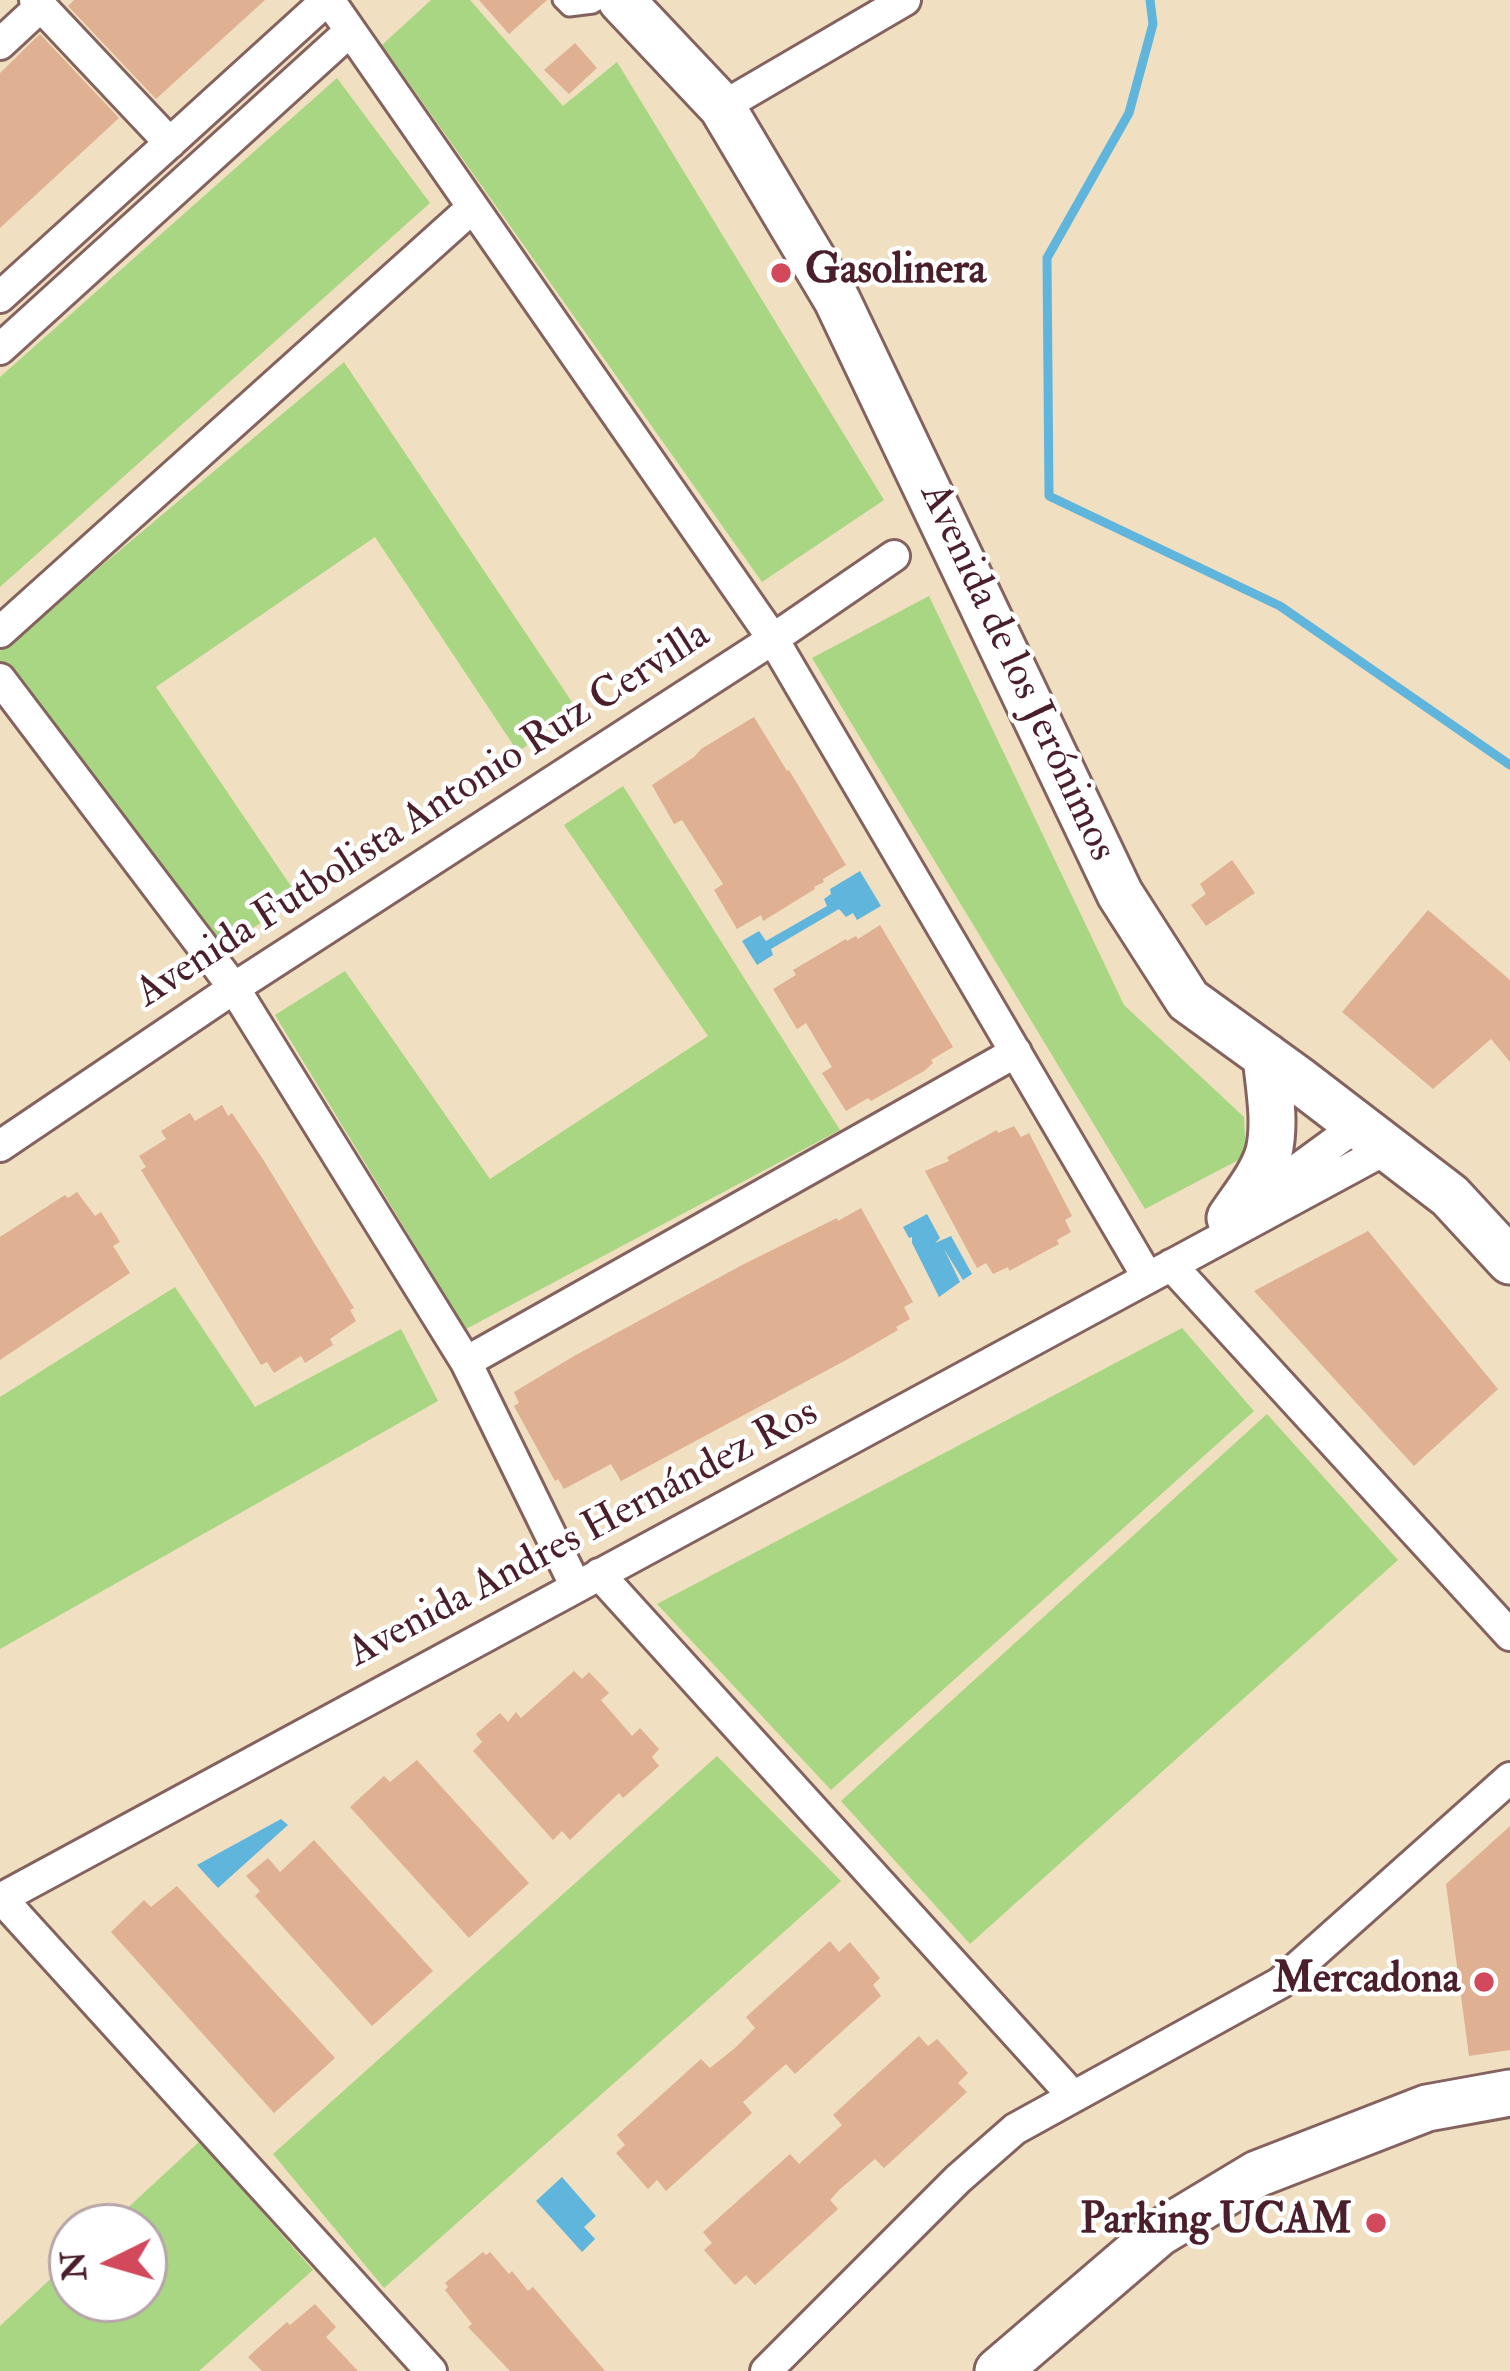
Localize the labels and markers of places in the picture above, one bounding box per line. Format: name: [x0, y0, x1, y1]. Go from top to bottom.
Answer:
place label: Gasolinera: [805, 248, 986, 298]
marker: Gasolinera: [768, 260, 794, 286]
place label: Mercadona: [1273, 1957, 1460, 2007]
marker: Mercadona: [1471, 1969, 1497, 1995]
place label: Parking UCAM: [1080, 2198, 1352, 2248]
marker: Parking UCAM: [1363, 2210, 1389, 2236]

